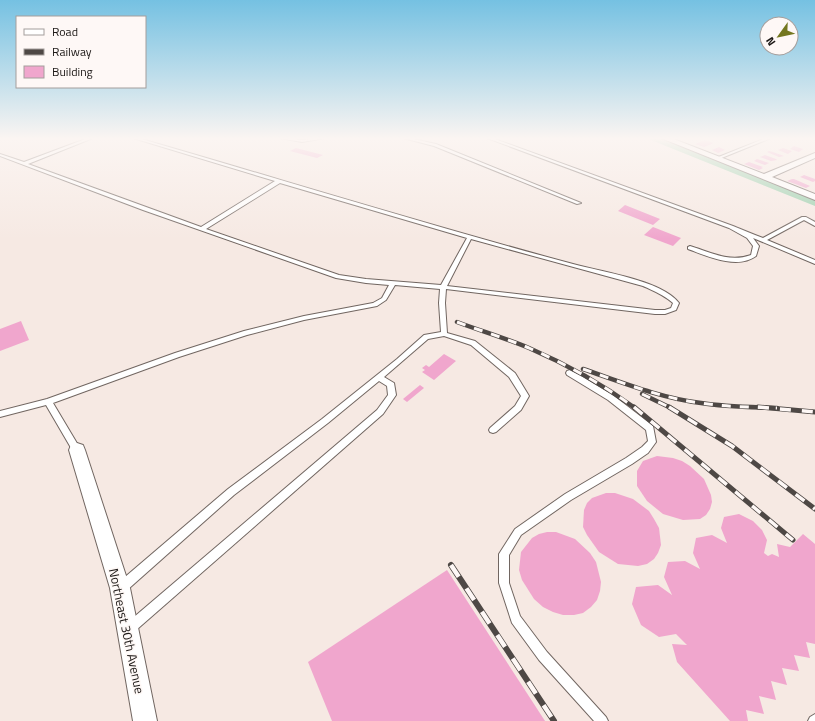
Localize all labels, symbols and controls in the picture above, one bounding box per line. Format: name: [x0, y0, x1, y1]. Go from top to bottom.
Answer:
legend: [16, 16, 146, 88]
north arrow: [759, 16, 799, 56]
text: Road: [52, 22, 78, 41]
text: N: [762, 34, 779, 49]
text: Railway: [52, 42, 92, 61]
text: Building: [52, 62, 93, 81]
street label: Northeast 30th Avenue: [104, 566, 150, 696]

